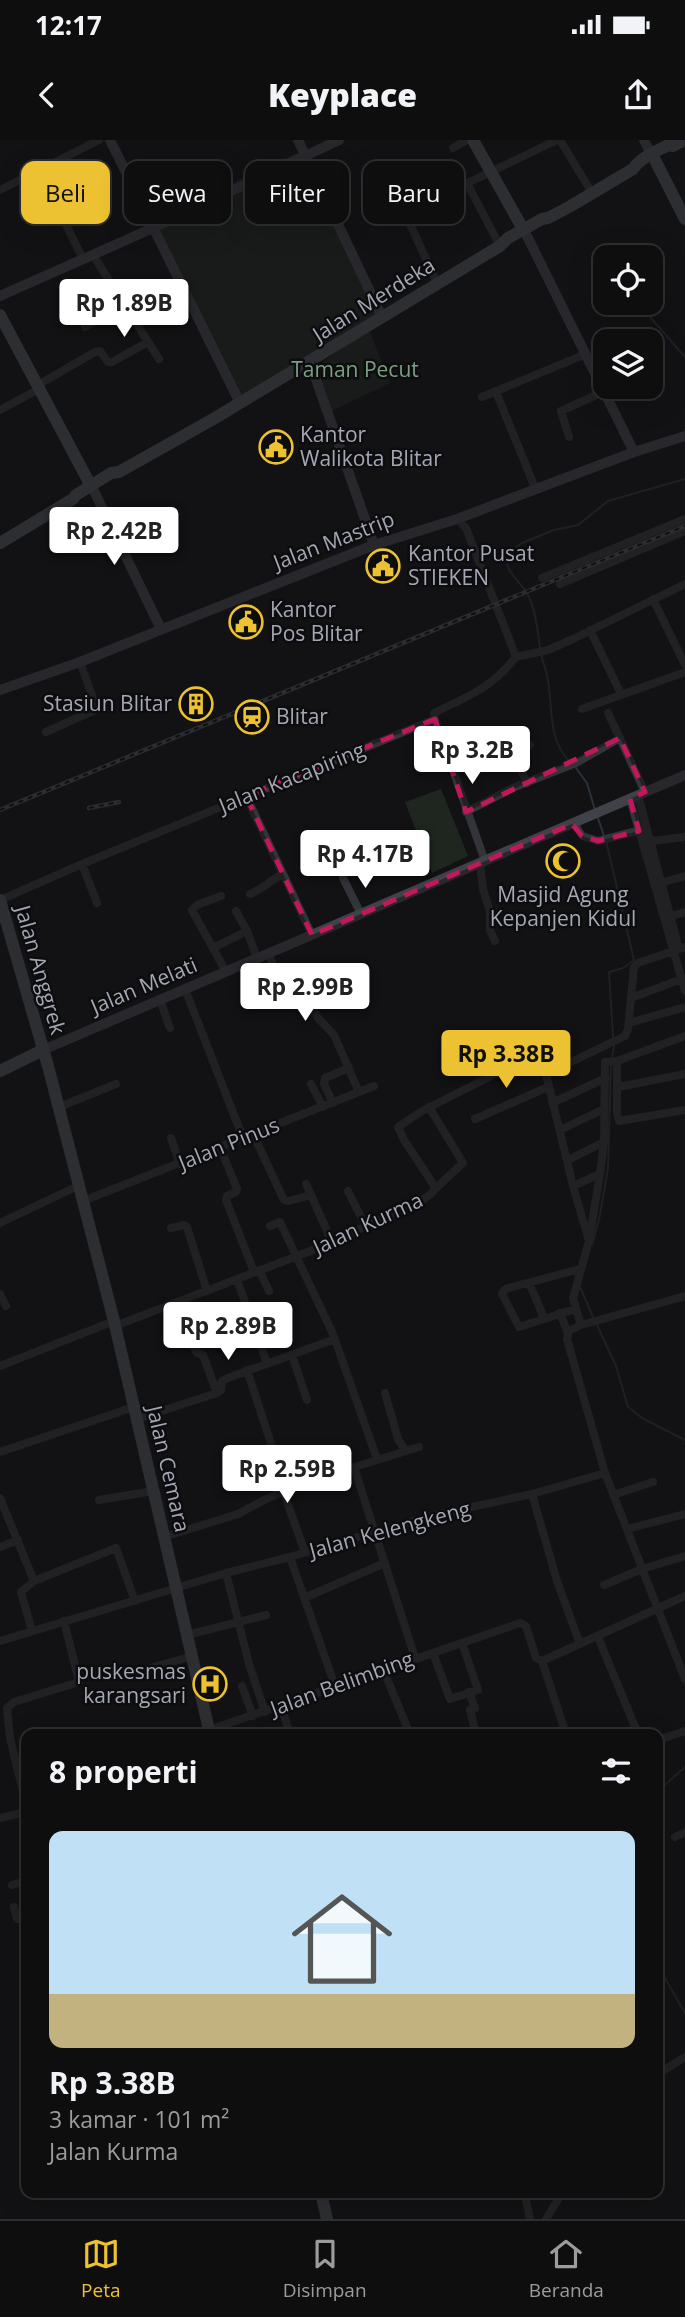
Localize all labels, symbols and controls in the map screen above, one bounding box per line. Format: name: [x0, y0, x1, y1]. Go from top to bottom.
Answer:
text: 12:17: [35, 7, 102, 43]
text: Keyplace: [268, 73, 417, 116]
icon: back: [28, 76, 66, 114]
icon: share: [619, 76, 657, 114]
chip: Beli: [21, 161, 110, 224]
chip: Sewa: [124, 161, 231, 224]
chip: Filter: [245, 161, 349, 224]
chip: Baru: [363, 161, 464, 224]
map controls: [593, 245, 663, 399]
button: locate: [593, 245, 663, 315]
street label: Jalan Merdeka: [305, 250, 440, 349]
pin: Rp 1.89B: [52, 280, 196, 339]
text: Rp 1.89B: [75, 286, 173, 318]
button: layers: [593, 329, 663, 399]
park label: Taman Pecut: [291, 355, 419, 383]
place label: Kantor Walikota Blitar: [300, 420, 442, 472]
public building icon: Kantor Walikota Blitar: [257, 428, 295, 466]
street label: Jalan Mastrip: [267, 504, 398, 577]
pin: Rp 2.42B: [42, 508, 186, 567]
text: Rp 2.42B: [65, 514, 163, 546]
place label: Kantor Pusat STIEKEN: [408, 539, 534, 591]
public building icon: Kantor Pusat STIEKEN: [364, 547, 402, 585]
place label: Kantor Pos Blitar: [270, 595, 363, 647]
public building icon: Kantor Pos Blitar: [227, 603, 265, 641]
building icon: Stasiun Blitar: [177, 685, 215, 723]
place label: Stasiun Blitar: [43, 689, 172, 717]
station icon: Blitar: [233, 698, 271, 736]
place label: Blitar: [276, 702, 328, 730]
pin: Rp 3.2B: [407, 726, 537, 786]
text: Rp 3.2B: [430, 733, 514, 765]
street label: Jalan Kacapiring: [213, 735, 369, 820]
pin: Rp 4.17B: [293, 830, 437, 890]
text: Rp 4.17B: [316, 837, 414, 869]
mosque icon: Masjid Agung Kepanjen Kidul: [544, 842, 582, 880]
place label: Masjid Agung Kepanjen Kidul: [490, 880, 636, 932]
street label: Jalan Anggrek: [9, 900, 73, 1037]
street label: Jalan Melati: [84, 950, 201, 1021]
pin: Rp 2.99B: [233, 964, 377, 1023]
text: Rp 2.99B: [256, 970, 354, 1002]
pin: Rp 3.38B: [434, 1030, 578, 1090]
text: Rp 3.38B: [457, 1037, 555, 1069]
street label: Jalan Pinus: [172, 1110, 283, 1177]
street label: Jalan Kurma: [306, 1185, 427, 1262]
pin: Rp 2.89B: [156, 1302, 300, 1362]
text: Rp 2.89B: [179, 1309, 277, 1341]
street label: Jalan Cemara: [140, 1401, 197, 1535]
pin: Rp 2.59B: [215, 1446, 359, 1505]
text: Rp 2.59B: [238, 1452, 336, 1484]
street label: Jalan Kelengkeng: [304, 1494, 473, 1565]
street label: Jalan Belimbing: [264, 1644, 417, 1723]
place label: puskesmas karangsari: [76, 1657, 186, 1709]
hospital icon: puskesmas karangsari: [191, 1665, 229, 1703]
text: 8 properti: [49, 1751, 198, 1792]
icon: filters: [597, 1752, 635, 1790]
icon: home: [279, 1876, 405, 2002]
text: Rp 3.38B: [49, 2062, 176, 2103]
text: 3 kamar · 101 m²: [49, 2103, 229, 2135]
text: Jalan Kurma: [49, 2135, 178, 2167]
tab: Peta: [81, 2235, 121, 2303]
tab: Disimpan: [283, 2235, 367, 2303]
tab: Beranda: [529, 2235, 604, 2303]

